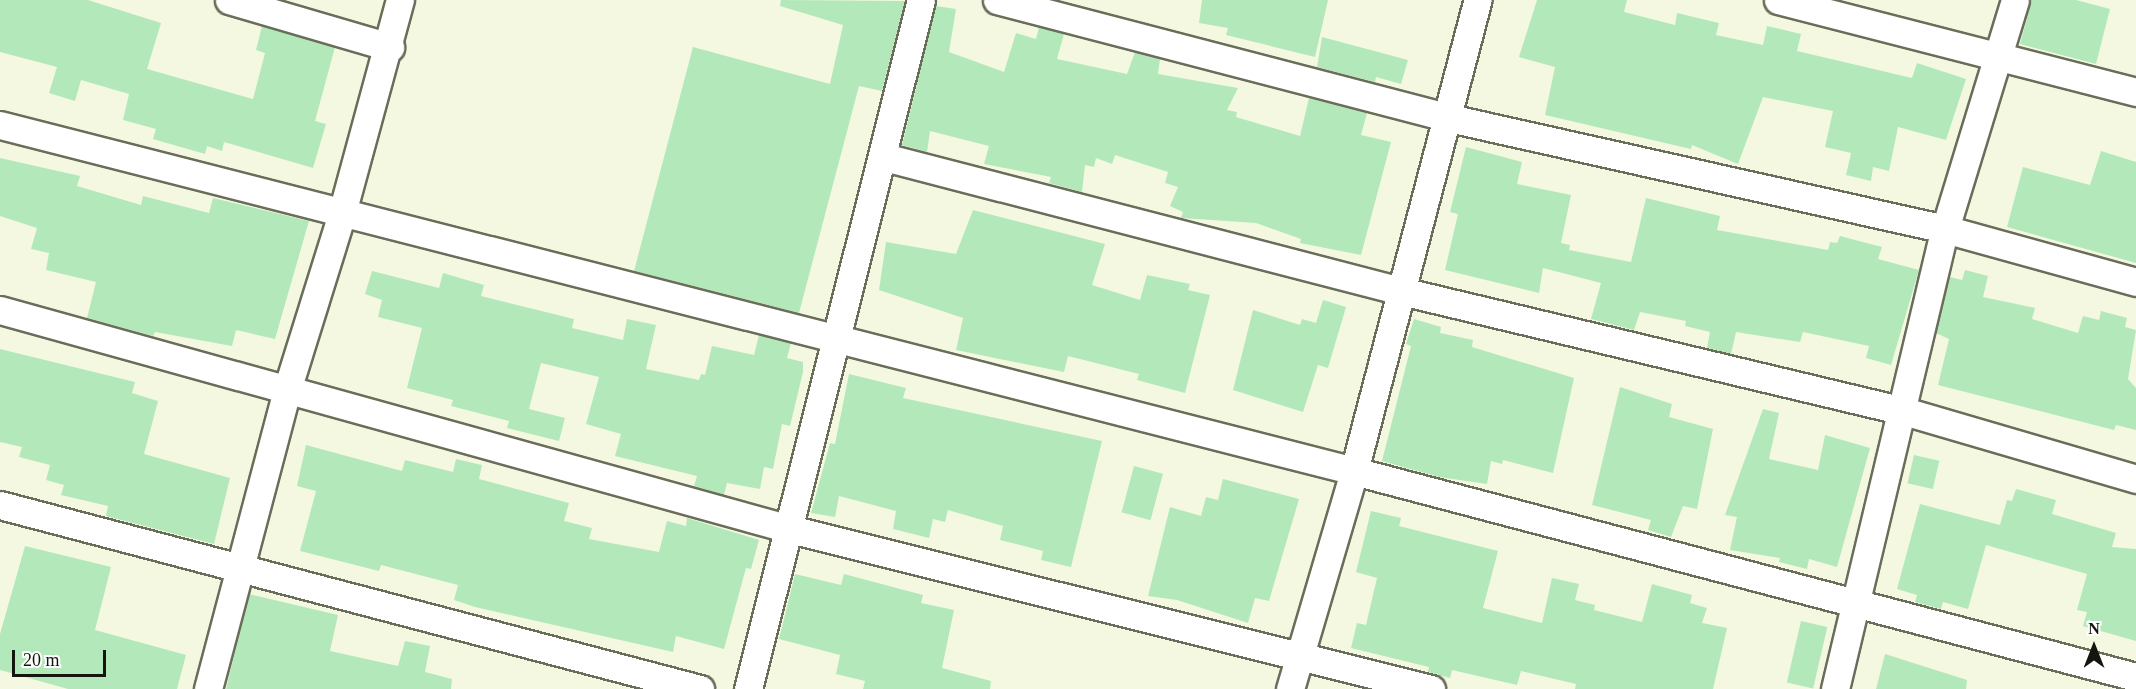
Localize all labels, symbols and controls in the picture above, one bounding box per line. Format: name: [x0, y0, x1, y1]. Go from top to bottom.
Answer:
north arrow: [2064, 617, 2124, 677]
text: N: [2088, 620, 2100, 637]
scale bar: [15, 638, 110, 676]
text: 20 m: [23, 650, 60, 670]

